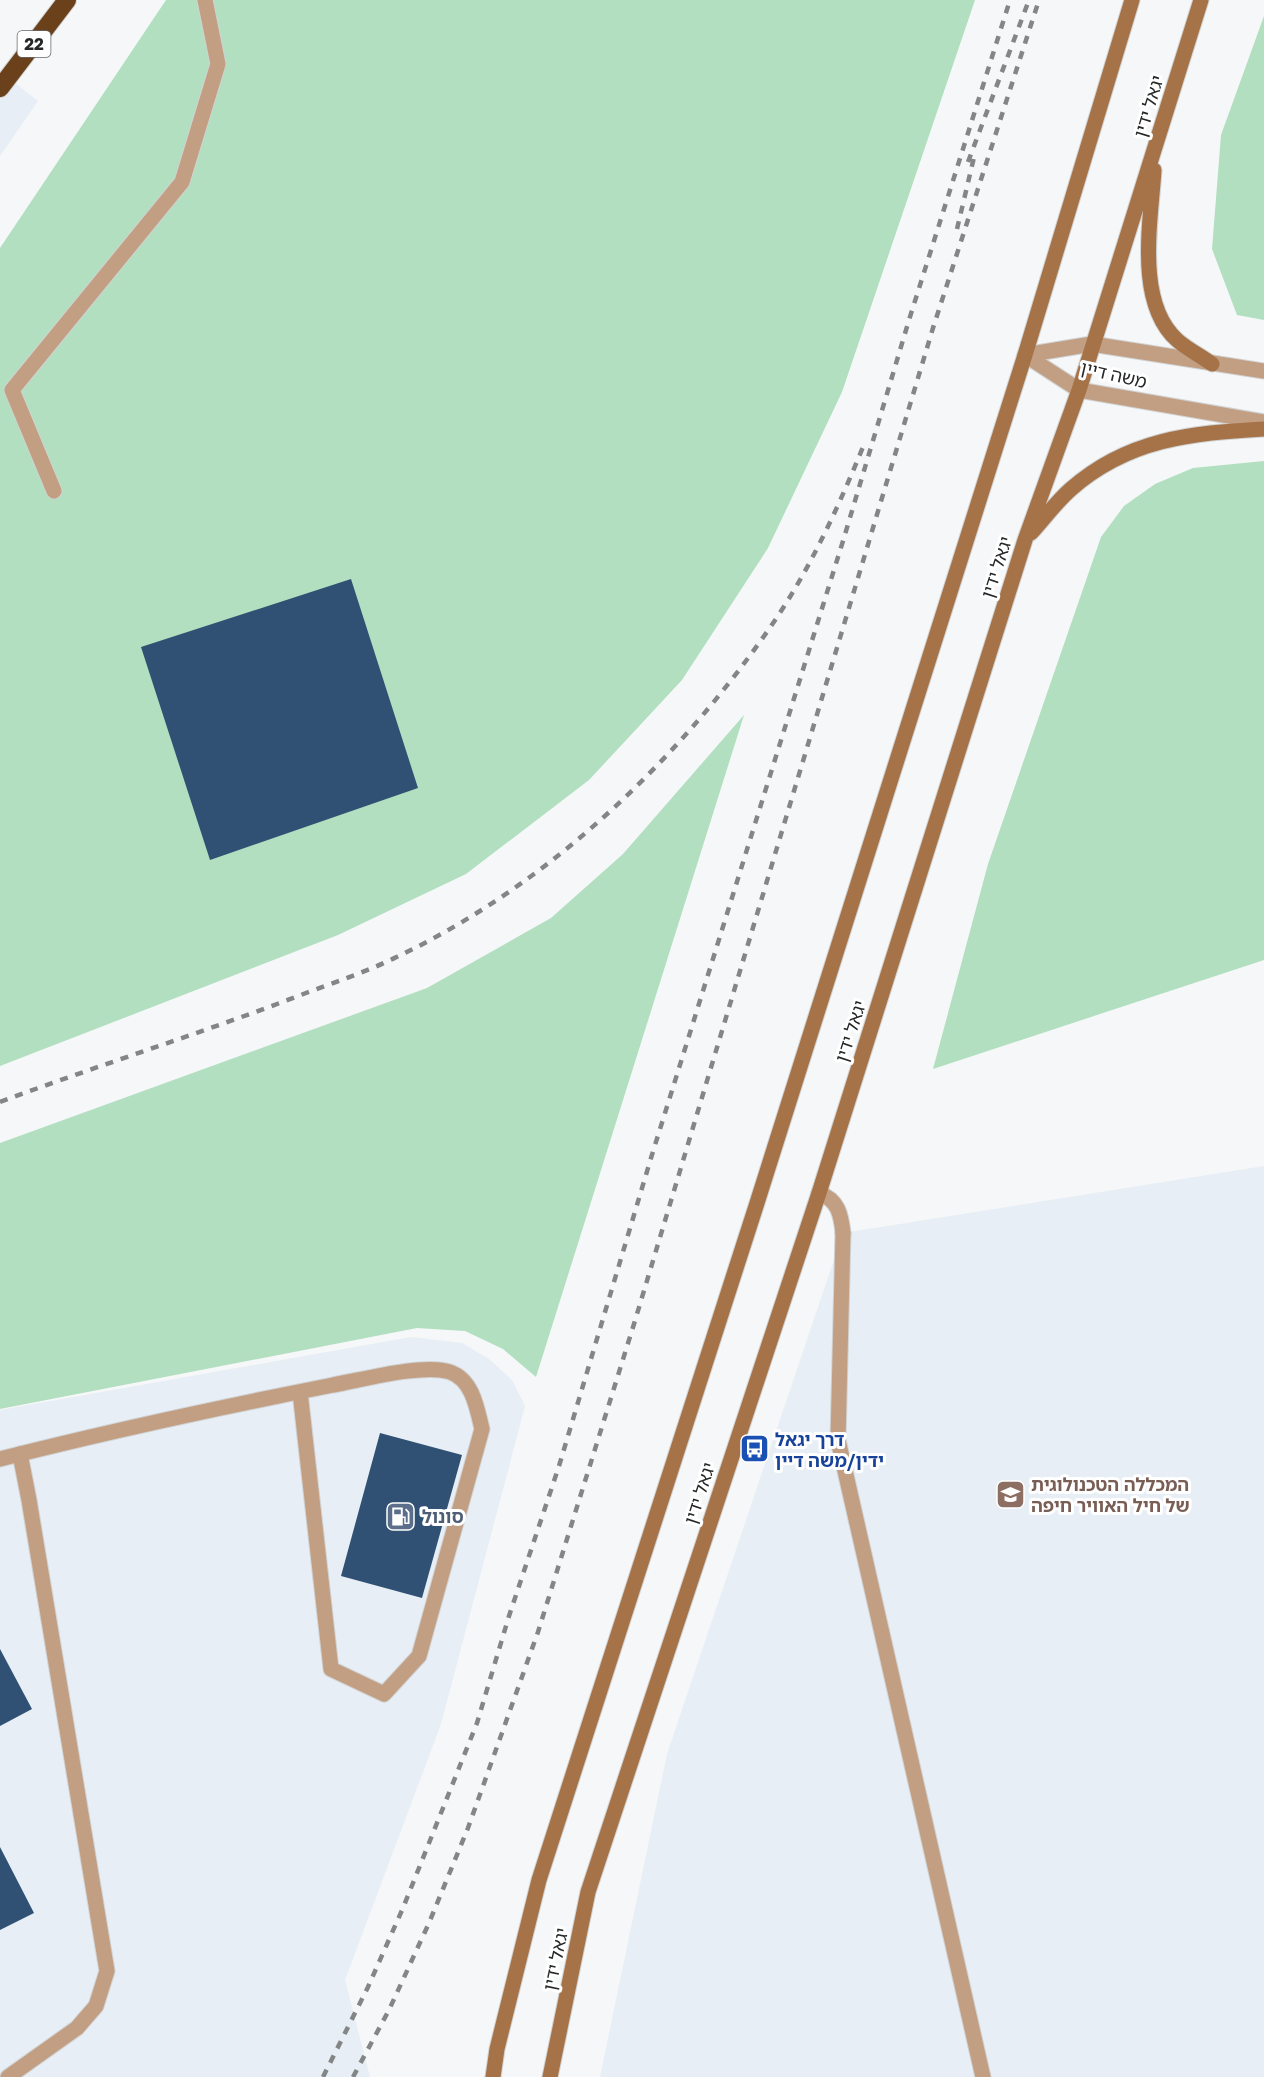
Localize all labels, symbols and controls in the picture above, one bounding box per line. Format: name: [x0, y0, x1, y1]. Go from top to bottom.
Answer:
road number: 22: [18, 31, 51, 57]
street label: יגאל ידין: [1128, 72, 1168, 140]
street label: משה דיין: [1079, 356, 1149, 392]
street label: יגאל ידין: [976, 533, 1016, 601]
street label: יגאל ידין: [830, 997, 870, 1065]
place label: דרך יגאל ידין/משה דיין: [775, 1428, 884, 1471]
bus stop icon: דרך יגאל ידין/משה דיין: [738, 1433, 770, 1465]
street label: יגאל ידין: [679, 1459, 719, 1527]
place label: המכללה הטכנולוגית של חיל האוויר חיפה: [1031, 1473, 1190, 1516]
school or university icon: המכללה הטכנולוגית של חיל האוויר חיפה: [994, 1478, 1026, 1510]
fuel station icon: סונול: [385, 1500, 417, 1532]
place label: סונול: [422, 1505, 464, 1527]
street label: יגאל ידין: [538, 1926, 572, 1992]

